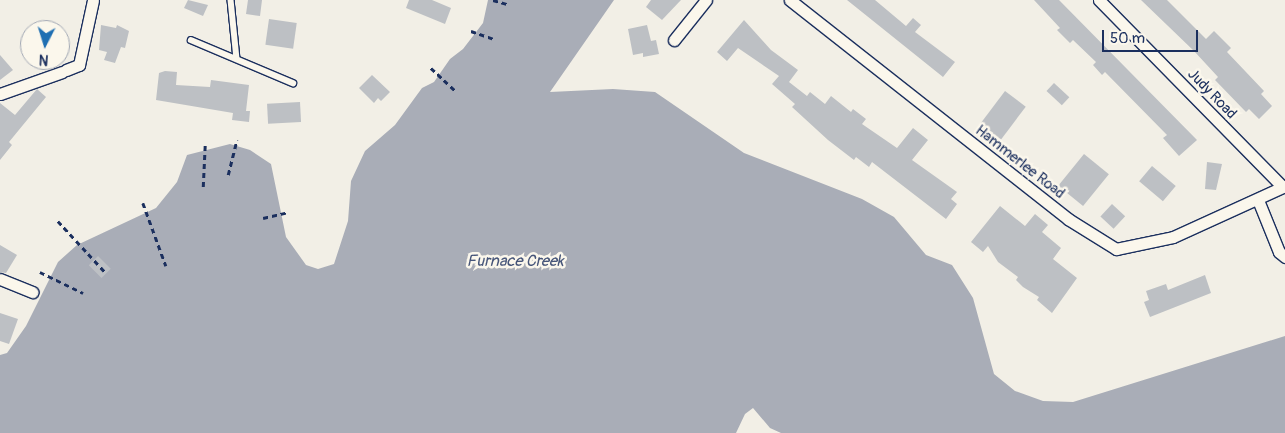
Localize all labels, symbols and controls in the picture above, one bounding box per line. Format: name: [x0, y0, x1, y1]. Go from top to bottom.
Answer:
north arrow: [20, 20, 70, 70]
scale bar: [1105, 20, 1201, 52]
text: 50 m: [1110, 29, 1145, 48]
text: N: [38, 51, 49, 68]
street label: Judy Road: [1184, 65, 1240, 123]
street label: Hammerlee Road: [972, 121, 1068, 203]
water label: Furnace Creek: [466, 251, 564, 271]

